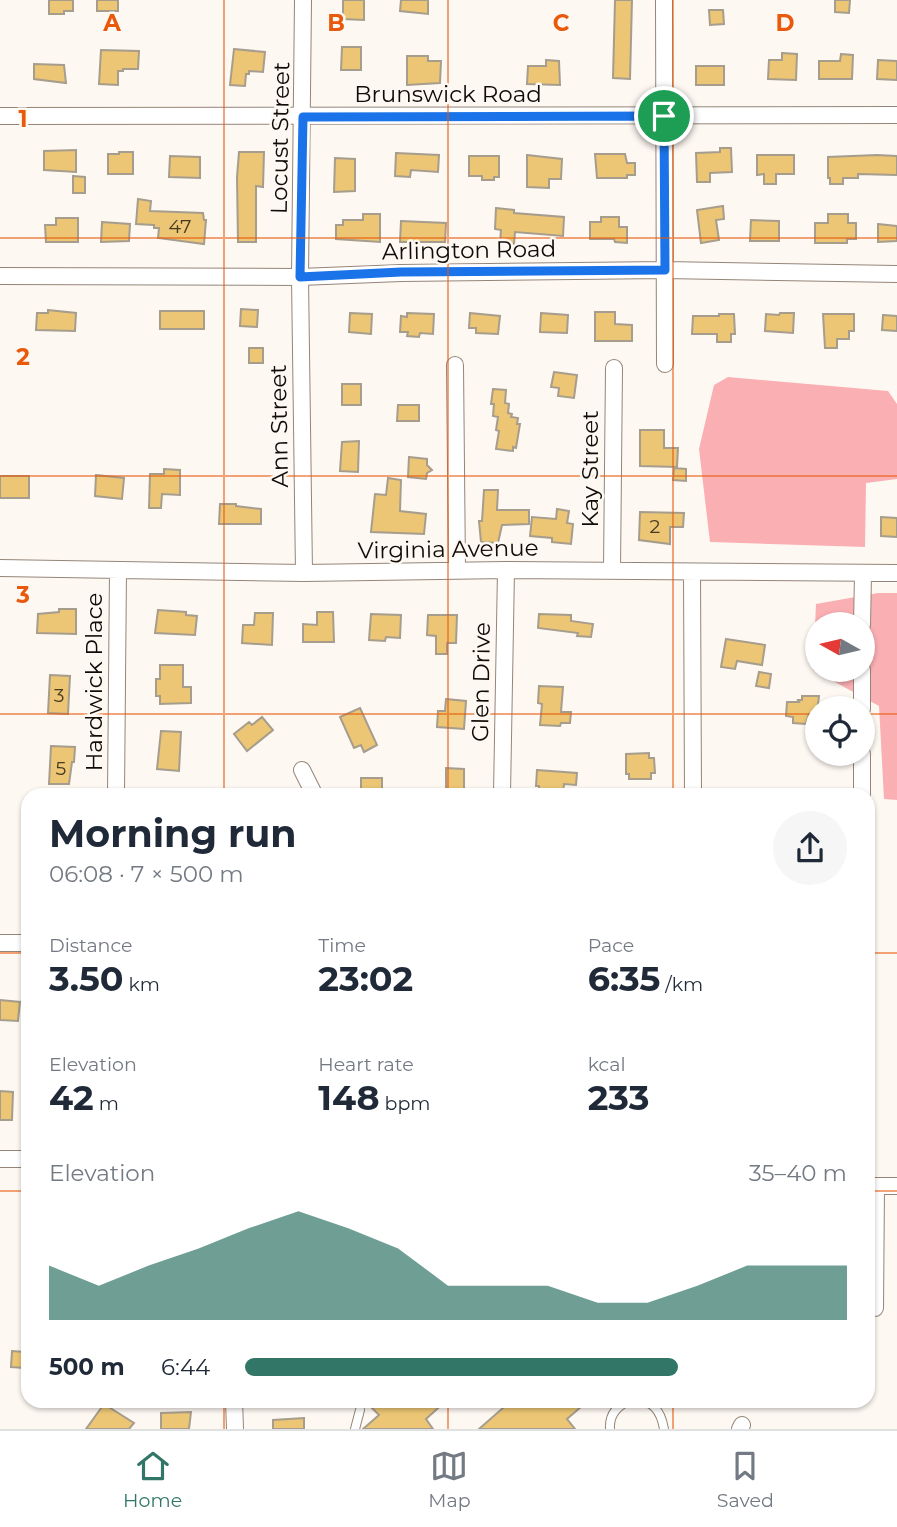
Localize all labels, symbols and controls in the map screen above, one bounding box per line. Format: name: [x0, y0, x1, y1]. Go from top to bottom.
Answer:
text: A: [102, 9, 121, 37]
text: B: [327, 9, 345, 37]
text: C: [553, 9, 570, 37]
text: D: [776, 9, 795, 37]
street label: Locust Street: [265, 62, 295, 214]
street label: Brunswick Road: [354, 80, 542, 108]
pin: [634, 86, 694, 146]
icon: arrive: [645, 97, 683, 135]
text: 1: [18, 105, 28, 133]
house number: 47: [169, 215, 191, 238]
street label: Arlington Road: [382, 234, 556, 266]
text: 2: [16, 343, 30, 371]
street label: Ann Street: [264, 364, 294, 488]
street label: Kay Street: [576, 410, 604, 528]
house number: 2: [650, 515, 661, 538]
street label: Virginia Avenue: [357, 533, 539, 565]
text: 3: [15, 581, 30, 609]
street label: Hardwick Place: [80, 593, 108, 771]
north arrow: [805, 612, 875, 682]
map controls: [805, 612, 875, 766]
street label: Glen Drive: [466, 622, 496, 742]
house number: 3: [54, 684, 64, 707]
button: locate: [805, 696, 875, 766]
house number: 5: [56, 757, 67, 780]
text: Morning run: [49, 810, 297, 857]
button: share: [773, 811, 847, 885]
text: 06:08 · 7 × 500 m: [49, 860, 244, 888]
text: Distance: [49, 934, 132, 957]
text: Time: [318, 934, 366, 957]
text: Pace: [588, 934, 634, 957]
text: 3.50: [49, 957, 123, 1000]
text: 23:02: [318, 957, 413, 1000]
text: 6:35: [588, 957, 660, 1000]
text: km: [123, 973, 160, 996]
text: /km: [660, 973, 703, 996]
text: Elevation: [49, 1053, 137, 1076]
text: Heart rate: [318, 1053, 414, 1076]
text: kcal: [588, 1053, 626, 1076]
text: 42: [49, 1076, 94, 1119]
text: 148: [318, 1076, 380, 1119]
text: 233: [588, 1076, 650, 1119]
text: m: [94, 1092, 119, 1115]
text: bpm: [380, 1092, 431, 1115]
text: Elevation: [49, 1159, 155, 1187]
text: 35–40 m: [749, 1159, 847, 1187]
text: 500 m: [49, 1353, 125, 1381]
text: 6:44: [161, 1353, 210, 1381]
tab: Home: [123, 1447, 182, 1512]
tab: Map: [428, 1447, 471, 1512]
tab: Saved: [717, 1447, 774, 1512]

